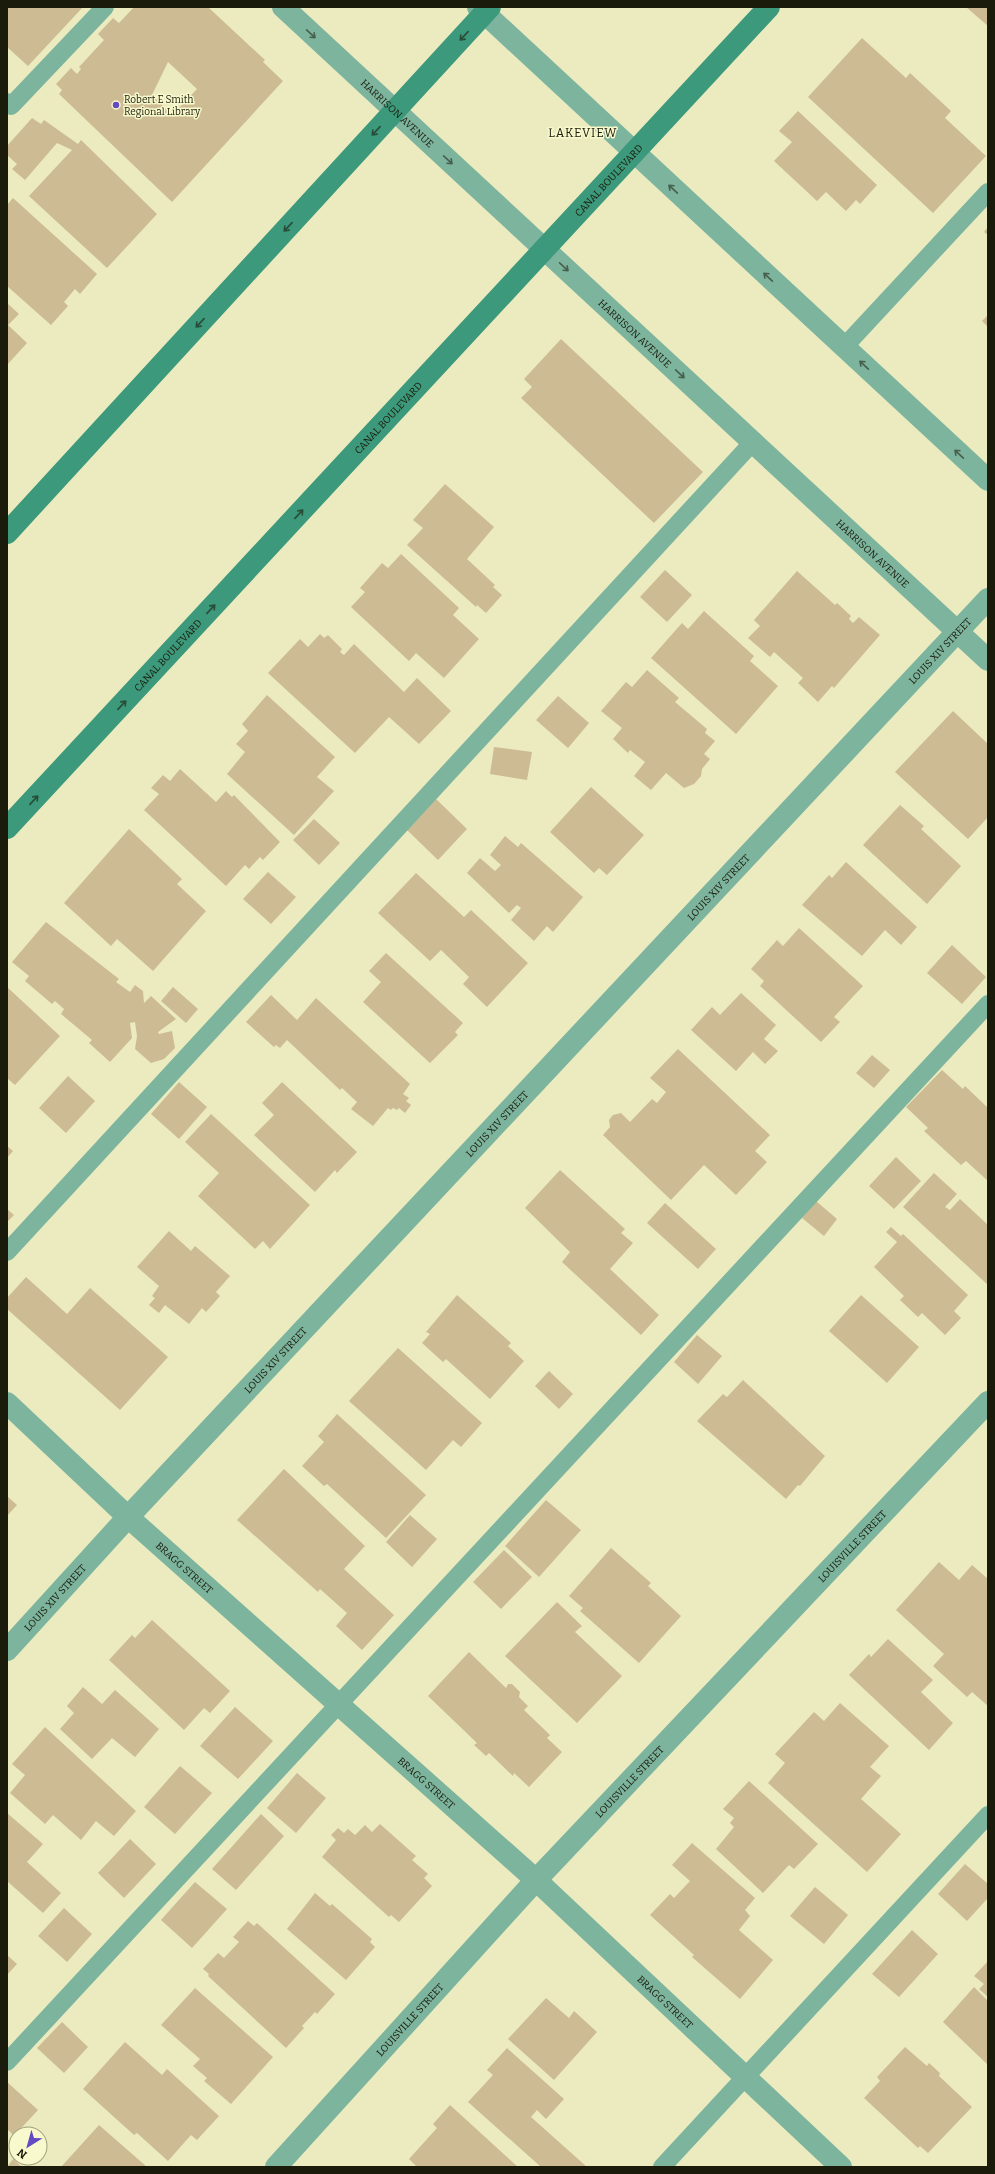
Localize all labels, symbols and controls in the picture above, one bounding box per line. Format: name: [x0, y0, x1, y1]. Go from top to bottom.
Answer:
one-way arrow: [306, 29, 316, 38]
one-way arrow: [459, 31, 468, 41]
street label: HARRISON AVENUE: [358, 77, 436, 150]
place label: Robert E Smith Regional Library: [124, 94, 201, 118]
marker: Robert E Smith Regional Library: [111, 100, 121, 110]
one-way arrow: [371, 126, 380, 137]
district label: LAKEVIEW: [548, 126, 618, 140]
street label: CANAL BOULEVARD: [573, 142, 645, 219]
one-way arrow: [443, 155, 453, 165]
one-way arrow: [668, 184, 678, 194]
one-way arrow: [283, 222, 292, 232]
one-way arrow: [559, 262, 569, 272]
one-way arrow: [764, 273, 774, 282]
street label: HARRISON AVENUE: [596, 297, 673, 371]
one-way arrow: [195, 318, 204, 328]
one-way arrow: [859, 361, 869, 370]
one-way arrow: [675, 370, 685, 379]
street label: CANAL BOULEVARD: [352, 380, 425, 457]
one-way arrow: [954, 449, 965, 458]
one-way arrow: [294, 509, 304, 519]
street label: HARRISON AVENUE: [833, 517, 911, 591]
one-way arrow: [206, 604, 215, 615]
street label: LOUIS XIV STREET: [907, 616, 974, 687]
street label: CANAL BOULEVARD: [132, 617, 205, 694]
one-way arrow: [117, 700, 127, 710]
one-way arrow: [29, 795, 38, 805]
street label: LOUIS XIV STREET: [685, 852, 753, 923]
street label: LOUIS XIV STREET: [464, 1089, 531, 1160]
street label: LOUIS XIV STREET: [242, 1325, 310, 1396]
street label: LOUISVILLE STREET: [816, 1508, 889, 1585]
street label: BRAGG STREET: [153, 1540, 215, 1597]
street label: LOUIS XIV STREET: [22, 1562, 89, 1634]
street label: LOUISVILLE STREET: [593, 1744, 667, 1820]
street label: BRAGG STREET: [395, 1755, 457, 1812]
street label: BRAGG STREET: [634, 1973, 695, 2032]
street label: LOUISVILLE STREET: [374, 1981, 446, 2059]
north arrow: [8, 2126, 48, 2166]
text: N: [15, 2146, 30, 2161]

